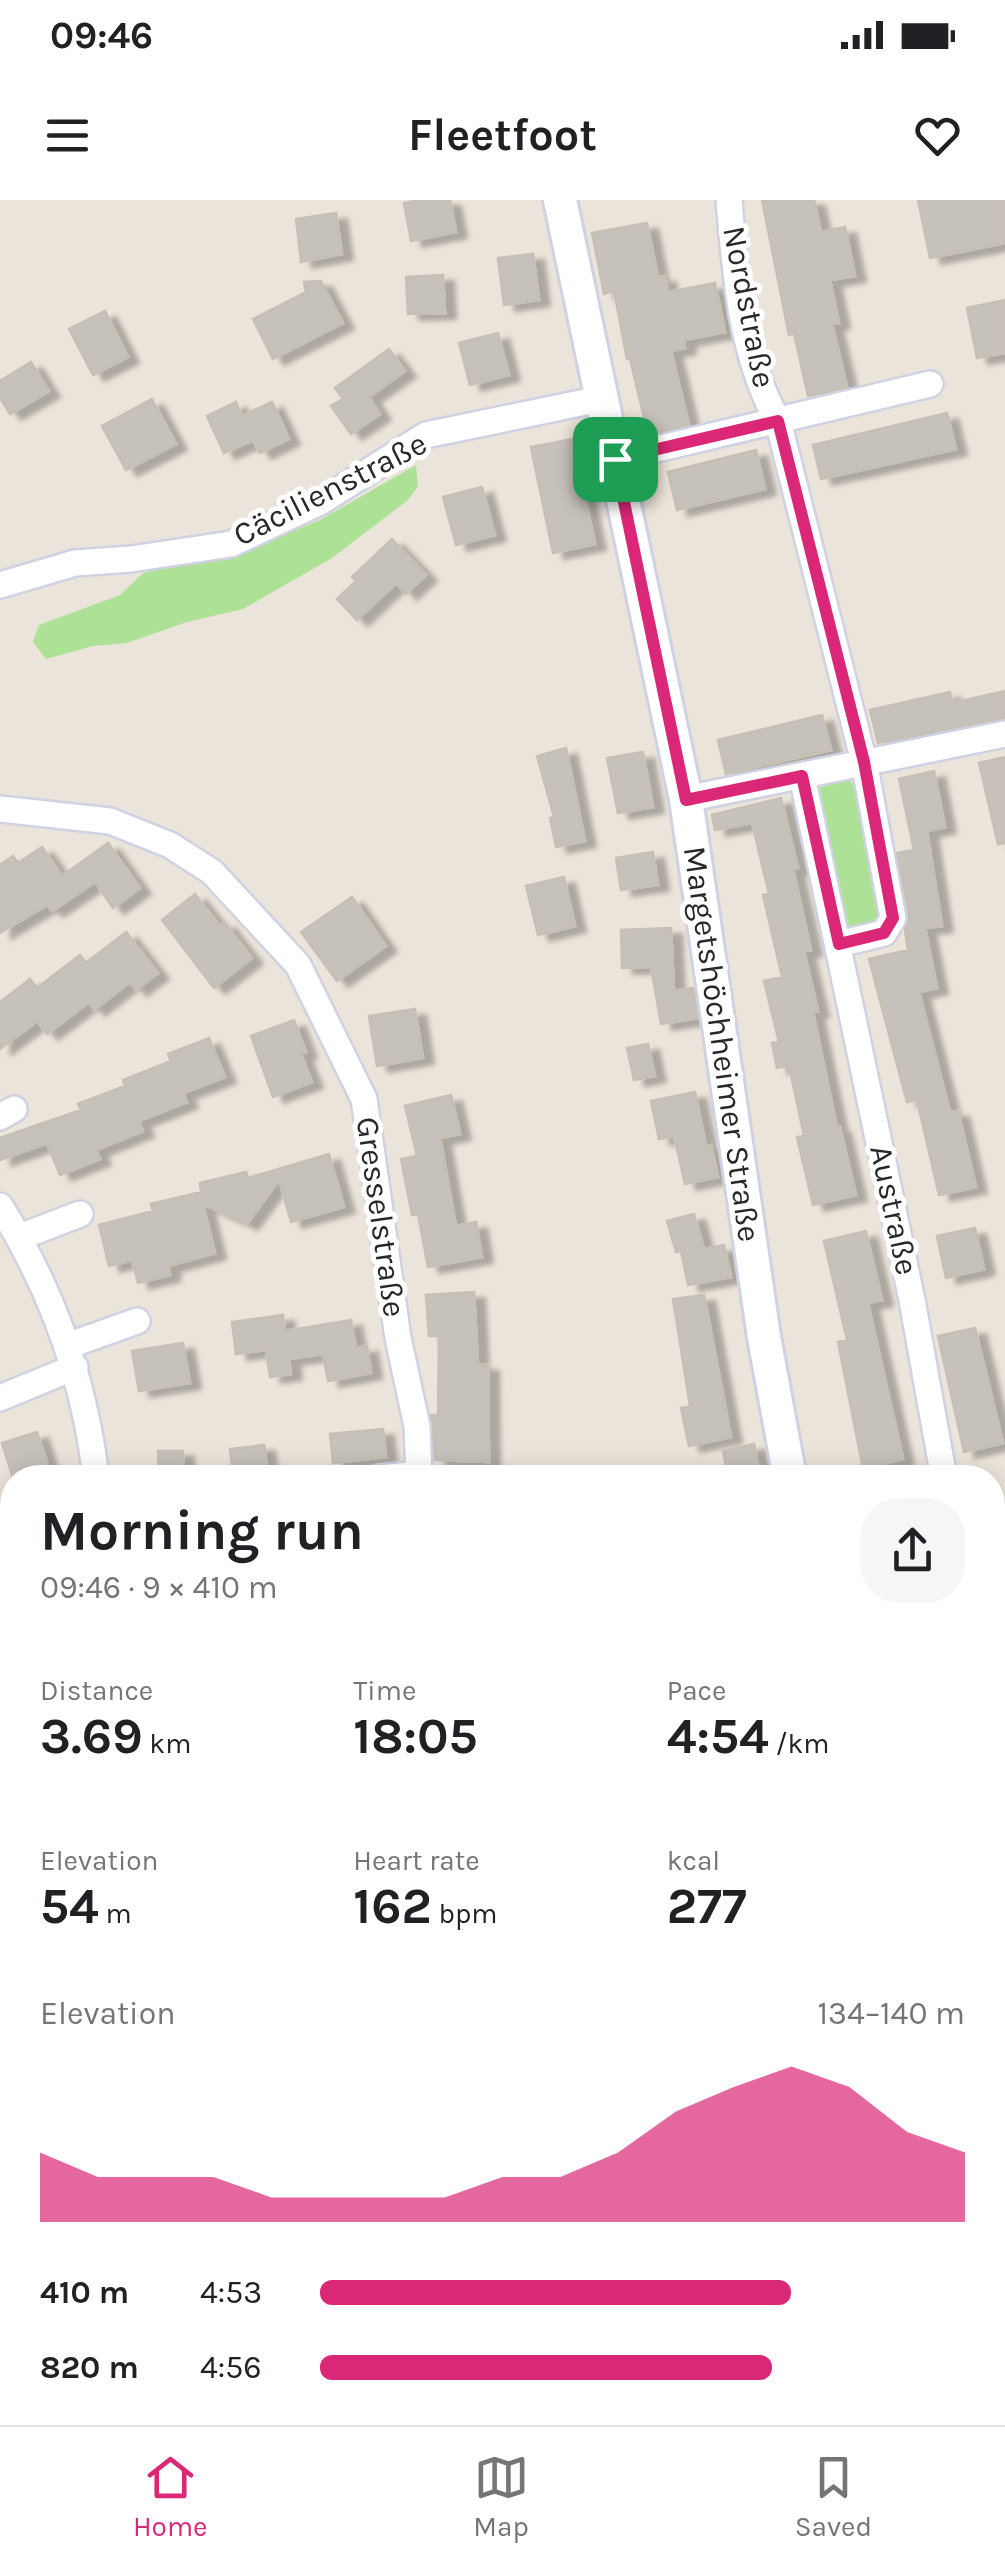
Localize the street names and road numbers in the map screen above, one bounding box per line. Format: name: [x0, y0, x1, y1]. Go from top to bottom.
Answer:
street label: Nordstraße: [715, 223, 783, 391]
street label: Cäcilienstraße: [227, 424, 433, 554]
street label: Margetshöchheimer Straße: [676, 844, 768, 1244]
street label: Gresselstraße: [349, 1115, 413, 1319]
street label: Austraße: [862, 1142, 926, 1278]

